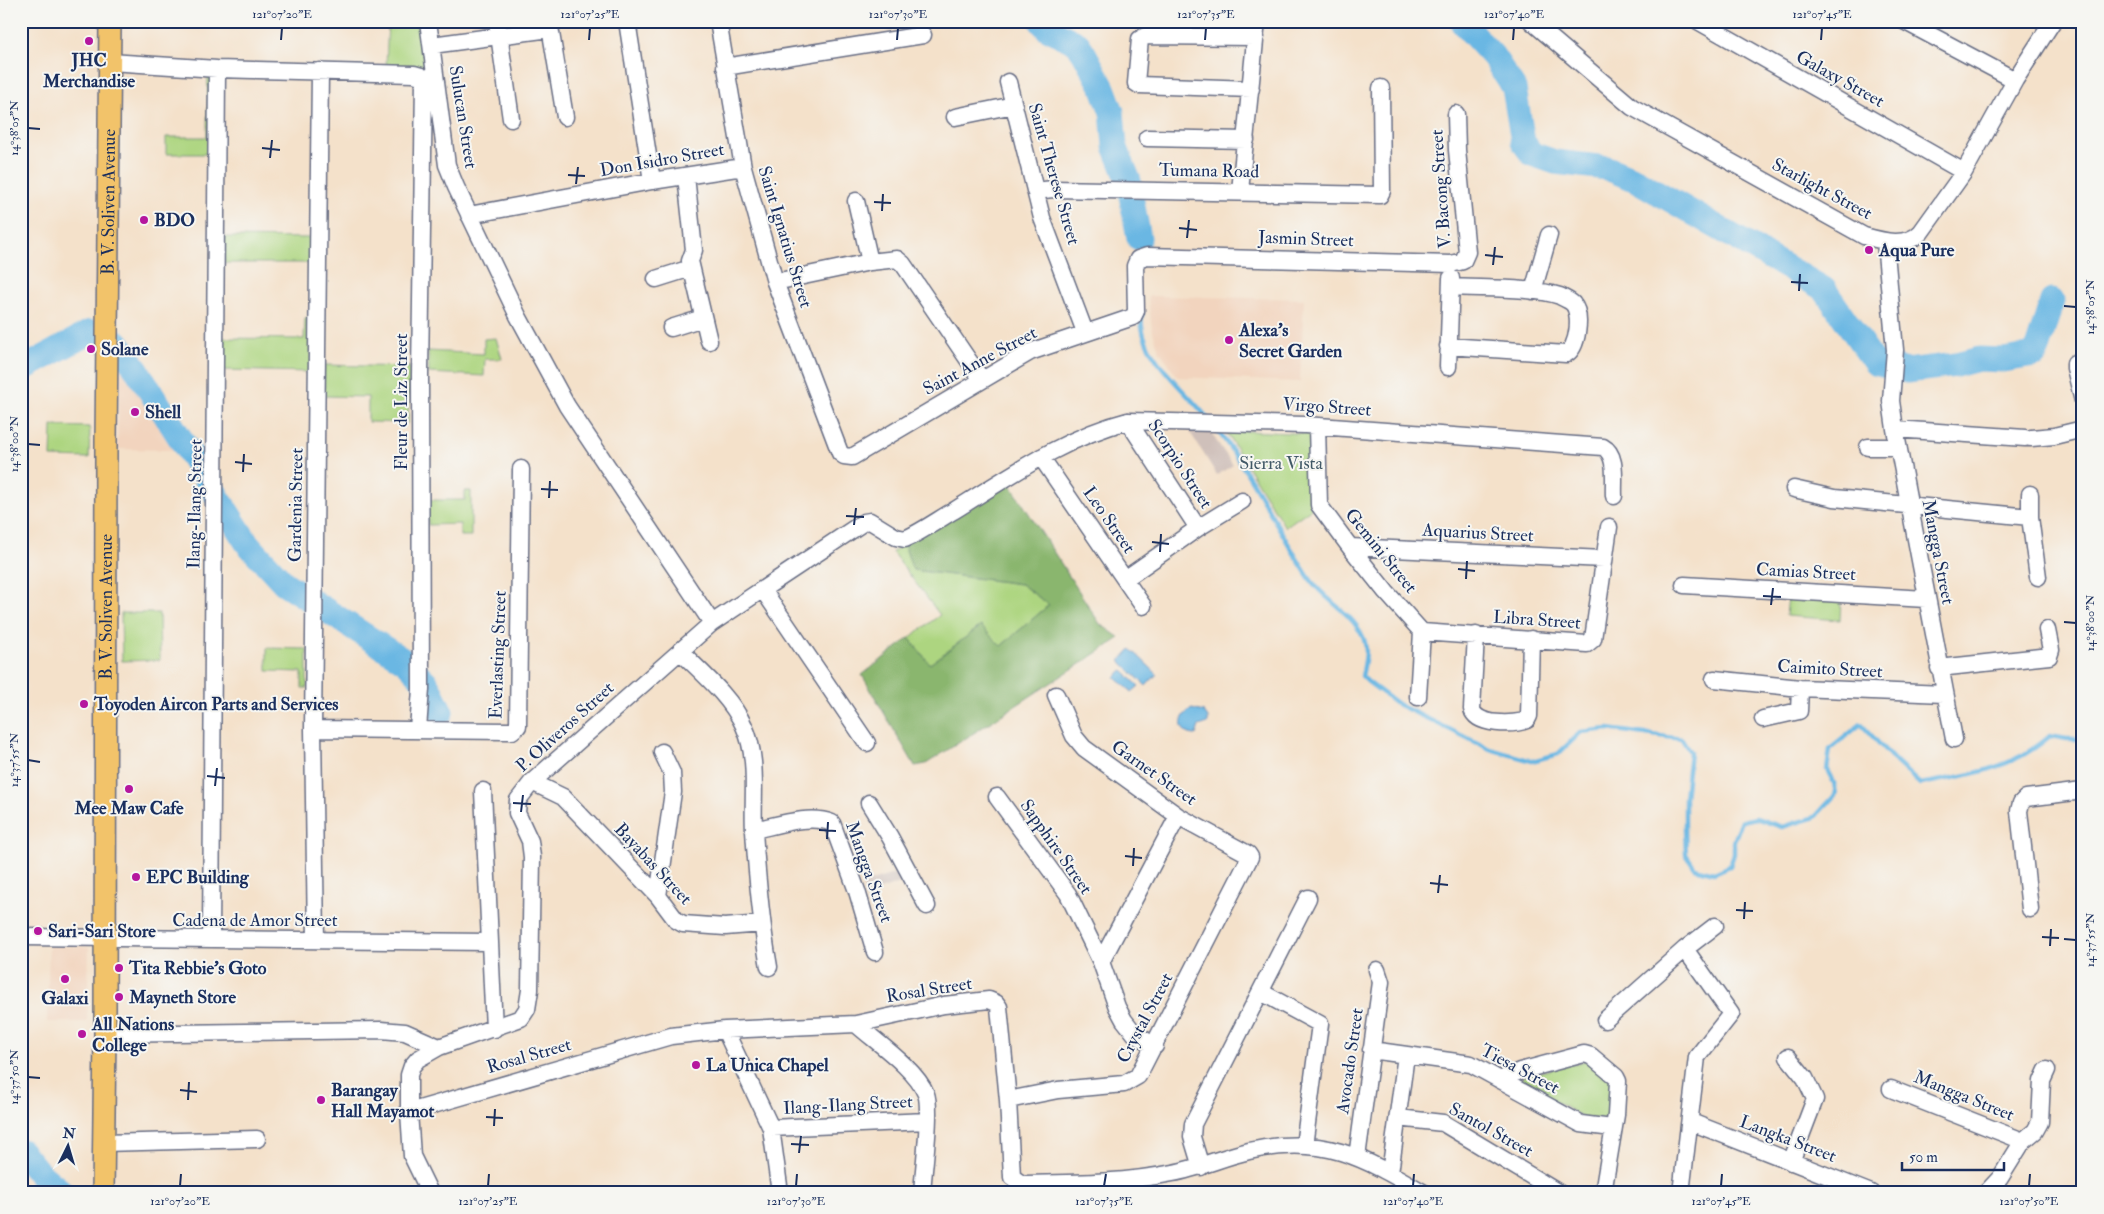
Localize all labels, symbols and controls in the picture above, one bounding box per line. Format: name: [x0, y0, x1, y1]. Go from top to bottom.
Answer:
text: 121°07'20"E: [252, 7, 312, 22]
text: 121°07'25"E: [561, 7, 620, 22]
text: 121°07'30"E: [869, 7, 927, 22]
text: 121°07'35"E: [1177, 7, 1235, 22]
text: 121°07'40"E: [1484, 7, 1544, 22]
text: 121°07'45"E: [1792, 7, 1852, 22]
marker: JHC Merchandise: [83, 35, 95, 47]
street label: Galaxy Street: [1792, 45, 1888, 113]
place label: JHC Merchandise: [42, 49, 135, 93]
street label: Sulucan Street: [443, 64, 483, 170]
text: 14°38'05"N: [7, 100, 22, 156]
street label: Saint Therese Street: [1023, 100, 1085, 248]
street label: B. V. Soliven Avenue: [96, 128, 120, 275]
street label: V. Bacong Street: [1425, 129, 1457, 249]
street label: Don Isidro Street: [598, 138, 726, 182]
street label: Starlight Street: [1768, 153, 1876, 225]
street label: Tumana Road: [1159, 159, 1259, 183]
street label: Saint Ignatius Street: [753, 163, 818, 311]
place label: BDO: [154, 209, 195, 232]
marker: BDO: [138, 214, 150, 226]
street label: Jasmin Street: [1257, 226, 1354, 252]
place label: Aqua Pure: [1878, 239, 1955, 262]
marker: Aqua Pure: [1863, 244, 1875, 256]
text: 14°38'05"N: [2083, 279, 2098, 335]
place label: Alexa's Secret Garden: [1238, 319, 1343, 363]
street label: Saint Anne Street: [919, 321, 1041, 401]
street label: Fleur de Liz Street: [390, 333, 413, 471]
marker: Alexa's Secret Garden: [1223, 334, 1235, 346]
place label: Solane: [101, 338, 149, 361]
marker: Solane: [85, 343, 97, 355]
street label: Virgo Street: [1282, 392, 1372, 422]
place label: Shell: [145, 401, 182, 424]
marker: Shell: [129, 406, 141, 418]
text: 14°38'00"N: [7, 415, 22, 472]
street label: Scorpio Street: [1143, 415, 1218, 513]
street label: Ilang-Ilang Street: [182, 439, 208, 569]
street label: Gardenia Street: [284, 448, 308, 562]
park label: Sierra Vista: [1239, 452, 1323, 475]
street label: Leo Street: [1078, 482, 1140, 558]
street label: Mangga Street: [1917, 498, 1959, 607]
street label: Gemini Street: [1340, 504, 1422, 598]
street label: Aquarius Street: [1421, 519, 1534, 547]
street label: B. V. Soliven Avenue: [94, 533, 117, 680]
street label: Camias Street: [1755, 558, 1857, 586]
street label: Everlasting Street: [484, 590, 512, 720]
text: 14°38'00"N: [2083, 594, 2098, 651]
street label: Libra Street: [1492, 605, 1582, 635]
street label: Caimito Street: [1777, 655, 1883, 683]
street label: P. Oliveros Street: [511, 677, 619, 777]
place label: Toyoden Aircon Parts and Services: [93, 693, 338, 716]
marker: Toyoden Aircon Parts and Services: [78, 698, 90, 710]
text: 14°37'55"N: [7, 732, 22, 787]
street label: Garnet Street: [1107, 735, 1201, 811]
marker: Mee Maw Cafe: [123, 783, 135, 795]
street label: Sapphire Street: [1015, 795, 1097, 899]
place label: Mee Maw Cafe: [73, 797, 184, 820]
street label: Bayabas Street: [609, 818, 697, 910]
street label: Mangga Street: [840, 818, 898, 926]
place label: EPC Building: [146, 866, 250, 889]
marker: EPC Building: [130, 871, 142, 883]
street label: Cadena de Amor Street: [172, 909, 338, 932]
text: 14°37'55"N: [2083, 912, 2098, 967]
place label: Sari-Sari Store: [48, 920, 156, 943]
marker: Sari-Sari Store: [32, 925, 44, 937]
place label: Tita Rebbie's Goto: [128, 957, 267, 980]
marker: Tita Rebbie's Goto: [113, 962, 125, 974]
street label: Crystal Street: [1112, 969, 1178, 1067]
street label: Rosal Street: [884, 972, 974, 1008]
marker: Galaxi: [59, 973, 71, 985]
place label: Mayneth Store: [128, 986, 236, 1009]
place label: Galaxi: [41, 987, 89, 1010]
marker: Mayneth Store: [113, 991, 125, 1003]
street label: Avocado Street: [1331, 1006, 1369, 1116]
place label: All Nations College: [91, 1013, 174, 1057]
marker: All Nations College: [76, 1028, 88, 1040]
street label: Rosal Street: [484, 1033, 574, 1079]
street label: Tiesa Street: [1477, 1039, 1564, 1099]
text: 14°37'50"N: [7, 1049, 22, 1105]
place label: La Unica Chapel: [706, 1054, 829, 1077]
marker: La Unica Chapel: [690, 1059, 702, 1071]
street label: Mangga Street: [1910, 1065, 2018, 1127]
place label: Barangay Hall Mayamot: [331, 1079, 435, 1123]
street label: Ilang-Ilang Street: [783, 1090, 913, 1120]
marker: Barangay Hall Mayamot: [315, 1094, 327, 1106]
street label: Santol Street: [1445, 1097, 1537, 1163]
street label: Langka Street: [1736, 1110, 1840, 1168]
north arrow: [42, 1122, 92, 1172]
text: N: [61, 1124, 77, 1143]
scale bar: [1902, 1139, 2004, 1171]
text: 50 m: [1909, 1148, 1938, 1167]
text: 121°07'20"E: [150, 1194, 210, 1209]
text: 121°07'25"E: [459, 1194, 518, 1209]
text: 121°07'30"E: [767, 1194, 825, 1209]
text: 121°07'35"E: [1075, 1194, 1133, 1209]
text: 121°07'40"E: [1383, 1194, 1443, 1209]
text: 121°07'45"E: [1691, 1194, 1751, 1209]
text: 121°07'50"E: [2000, 1194, 2059, 1209]

